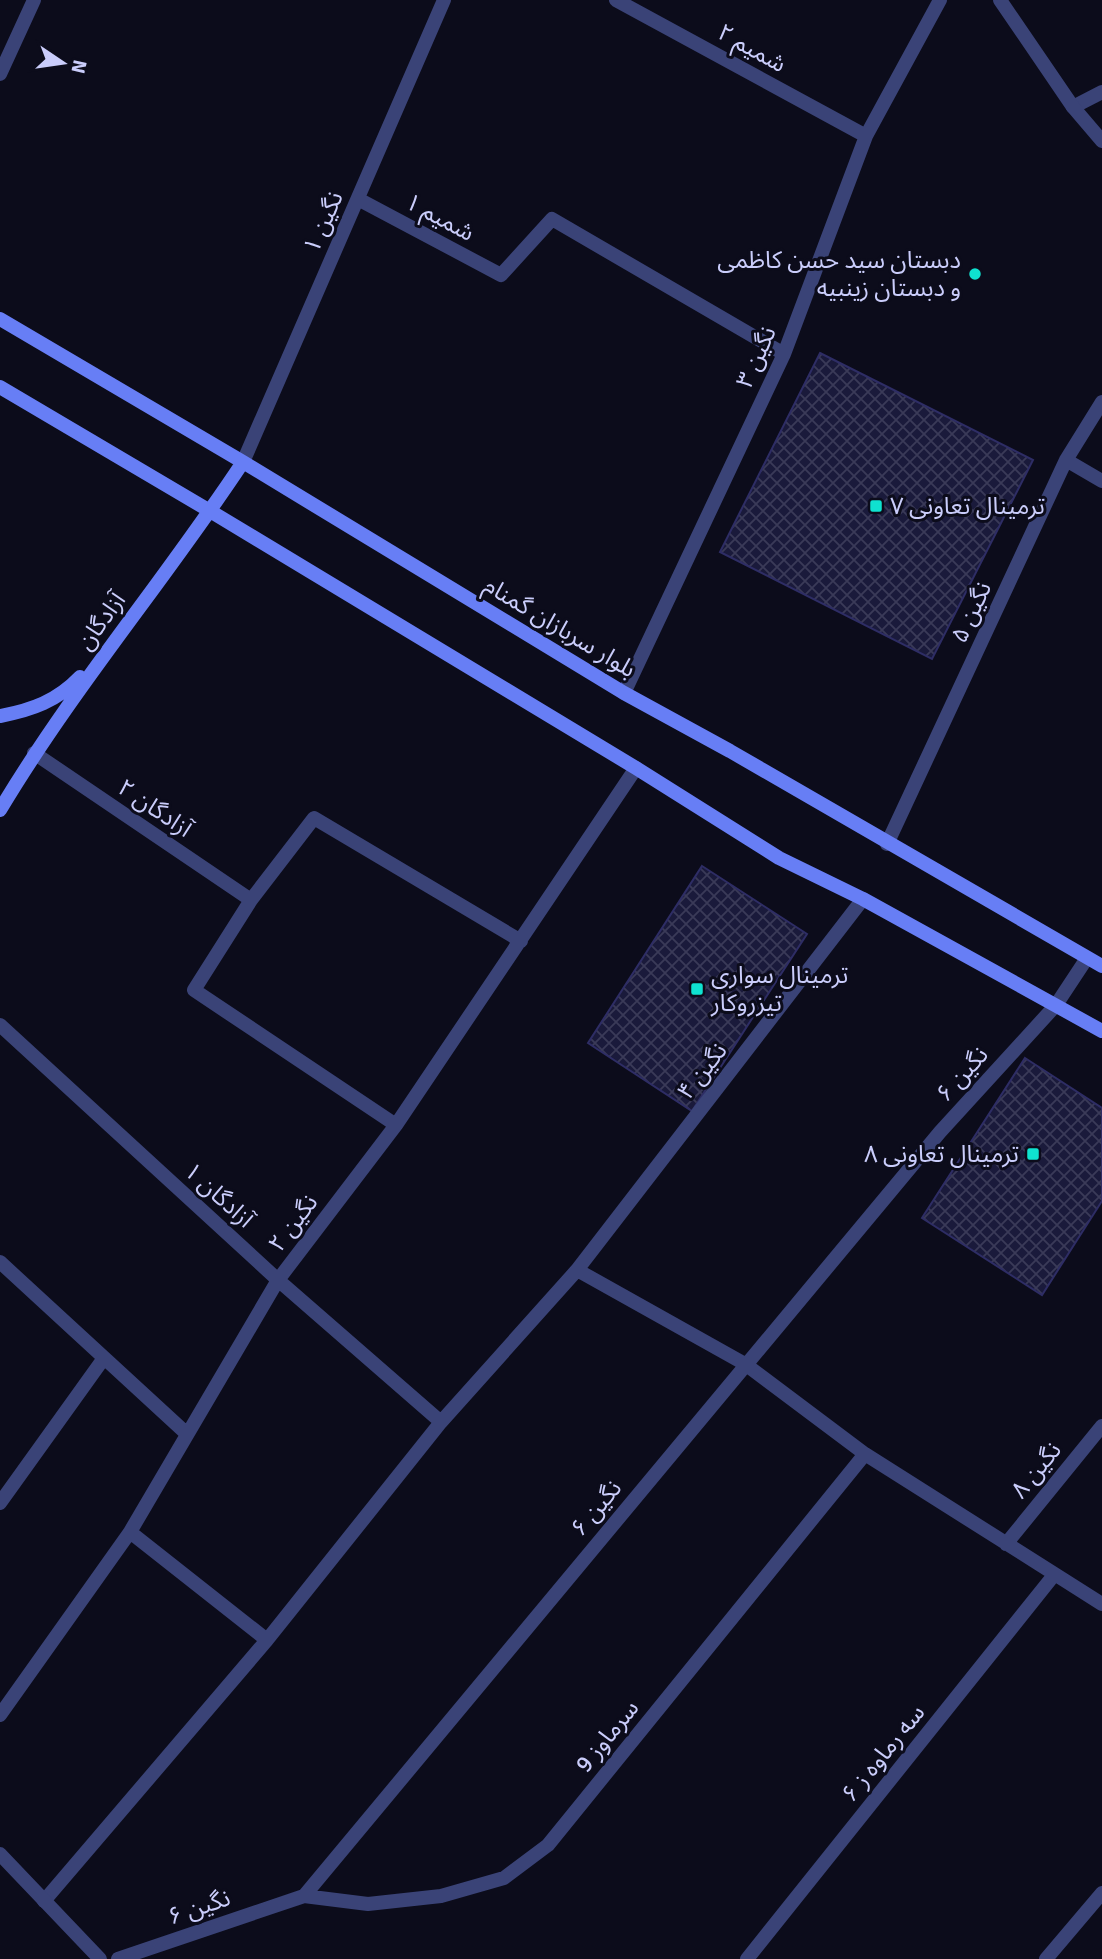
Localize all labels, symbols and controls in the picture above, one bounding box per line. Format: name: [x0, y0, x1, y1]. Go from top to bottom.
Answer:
street label: شمیم ۲: [711, 17, 792, 81]
north arrow: [28, 28, 98, 98]
text: N: [65, 57, 92, 76]
street label: شمیم ۱: [399, 186, 480, 249]
street label: نگین ۱: [296, 187, 350, 257]
place label: دبستان سید حسن کاظمی و دبستان زینبیه: [717, 245, 961, 303]
marker: دبستان سید حسن کاظمی و دبستان زینبیه: [967, 266, 983, 282]
street label: نگین ۳: [729, 322, 783, 392]
place label: ترمینال تعاونی ۷: [890, 491, 1045, 521]
marker: ترمینال تعاونی ۷: [868, 498, 884, 514]
street label: بلوار سربازان گمنام: [477, 570, 641, 687]
street label: نگین ۵: [944, 577, 998, 647]
street label: آزادگان: [70, 585, 133, 656]
street label: آزادگان ۲: [112, 772, 199, 844]
place label: ترمینال سواری تیزروکار: [710, 960, 848, 1018]
marker: ترمینال سواری تیزروکار: [689, 981, 705, 997]
street label: نگین ۴: [670, 1036, 734, 1106]
street label: نگین ۶: [929, 1040, 995, 1108]
place label: ترمینال تعاونی ۸: [864, 1139, 1019, 1169]
marker: ترمینال تعاونی ۸: [1025, 1146, 1041, 1162]
street label: آزادگان ۱: [178, 1156, 261, 1235]
street label: نگین ۲: [262, 1188, 324, 1258]
street label: نگین ۸: [1004, 1436, 1068, 1504]
street label: نگین ۶: [564, 1474, 628, 1542]
street label: سرماوز 9: [569, 1694, 645, 1778]
street label: سه رماوه ز ۶: [835, 1698, 931, 1808]
street label: نگین ۶: [164, 1882, 234, 1932]

